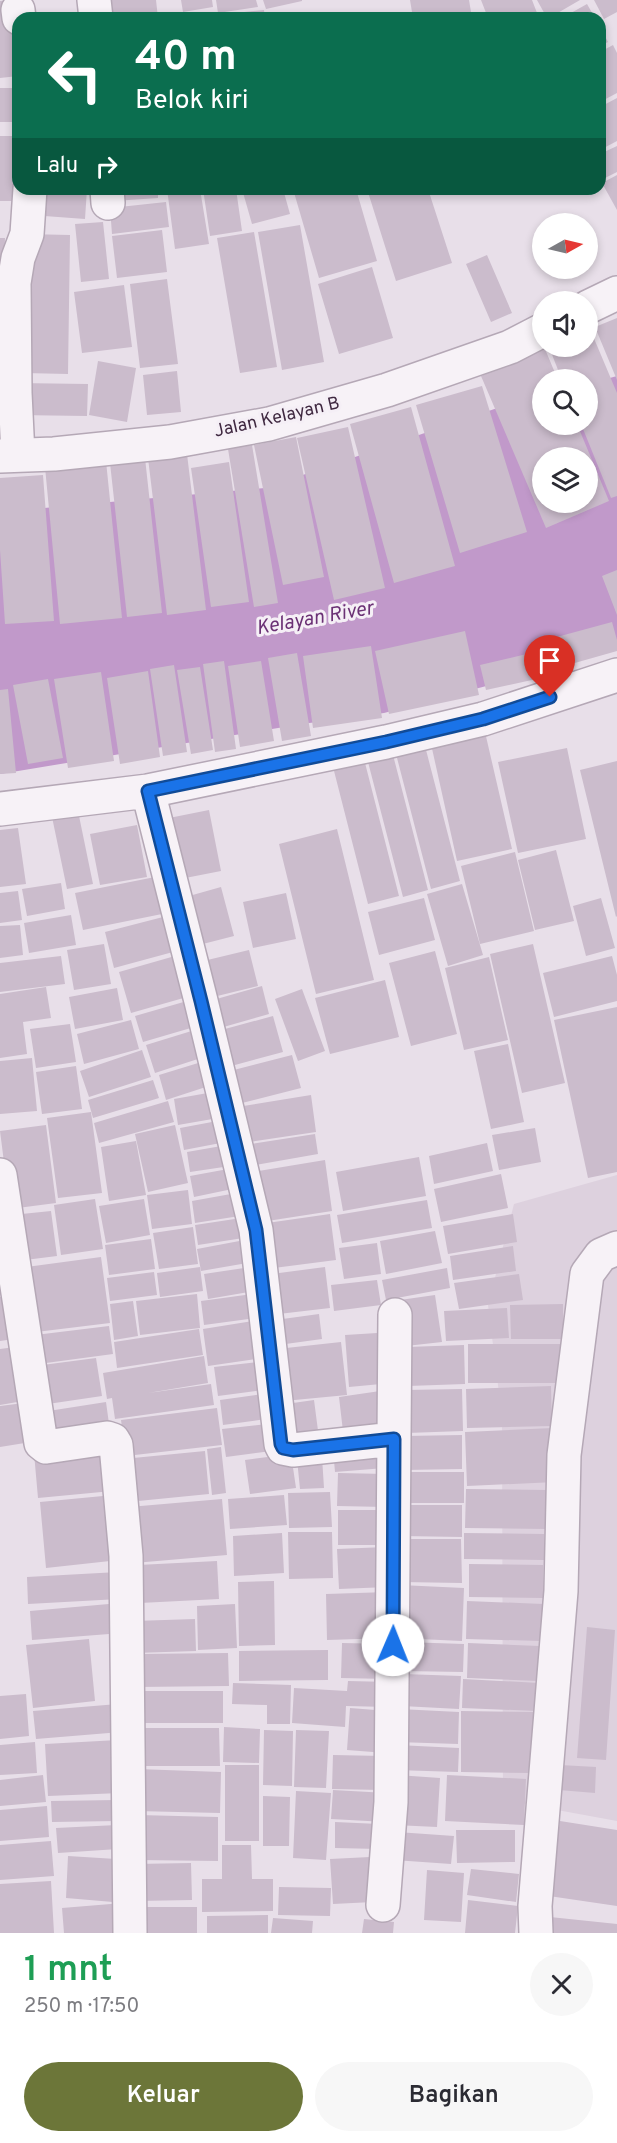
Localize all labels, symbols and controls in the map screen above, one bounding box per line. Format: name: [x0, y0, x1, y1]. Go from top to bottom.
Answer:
text: 40 m: [135, 32, 237, 85]
icon: left: [36, 36, 114, 114]
text: Belok kiri: [135, 84, 249, 118]
icon: right: [90, 150, 123, 183]
text: Lalu: [36, 153, 78, 180]
north arrow: [532, 213, 598, 279]
map controls: [532, 213, 598, 513]
button: sound: [532, 291, 598, 357]
button: search: [532, 369, 598, 435]
street label: Jalan Kelayan B: [212, 392, 342, 444]
button: layers: [532, 447, 598, 513]
water label: Kelayan River: [254, 596, 377, 642]
pin: [524, 635, 575, 697]
icon: arrive: [533, 644, 566, 677]
position arrow: [361, 1613, 425, 1677]
text: 1 mnt: [24, 1948, 113, 1994]
button: close: [530, 1953, 593, 2016]
text: 250 m · 17:50: [24, 1994, 139, 2020]
button: Keluar: [24, 2062, 303, 2131]
button: Bagikan: [315, 2062, 593, 2131]

